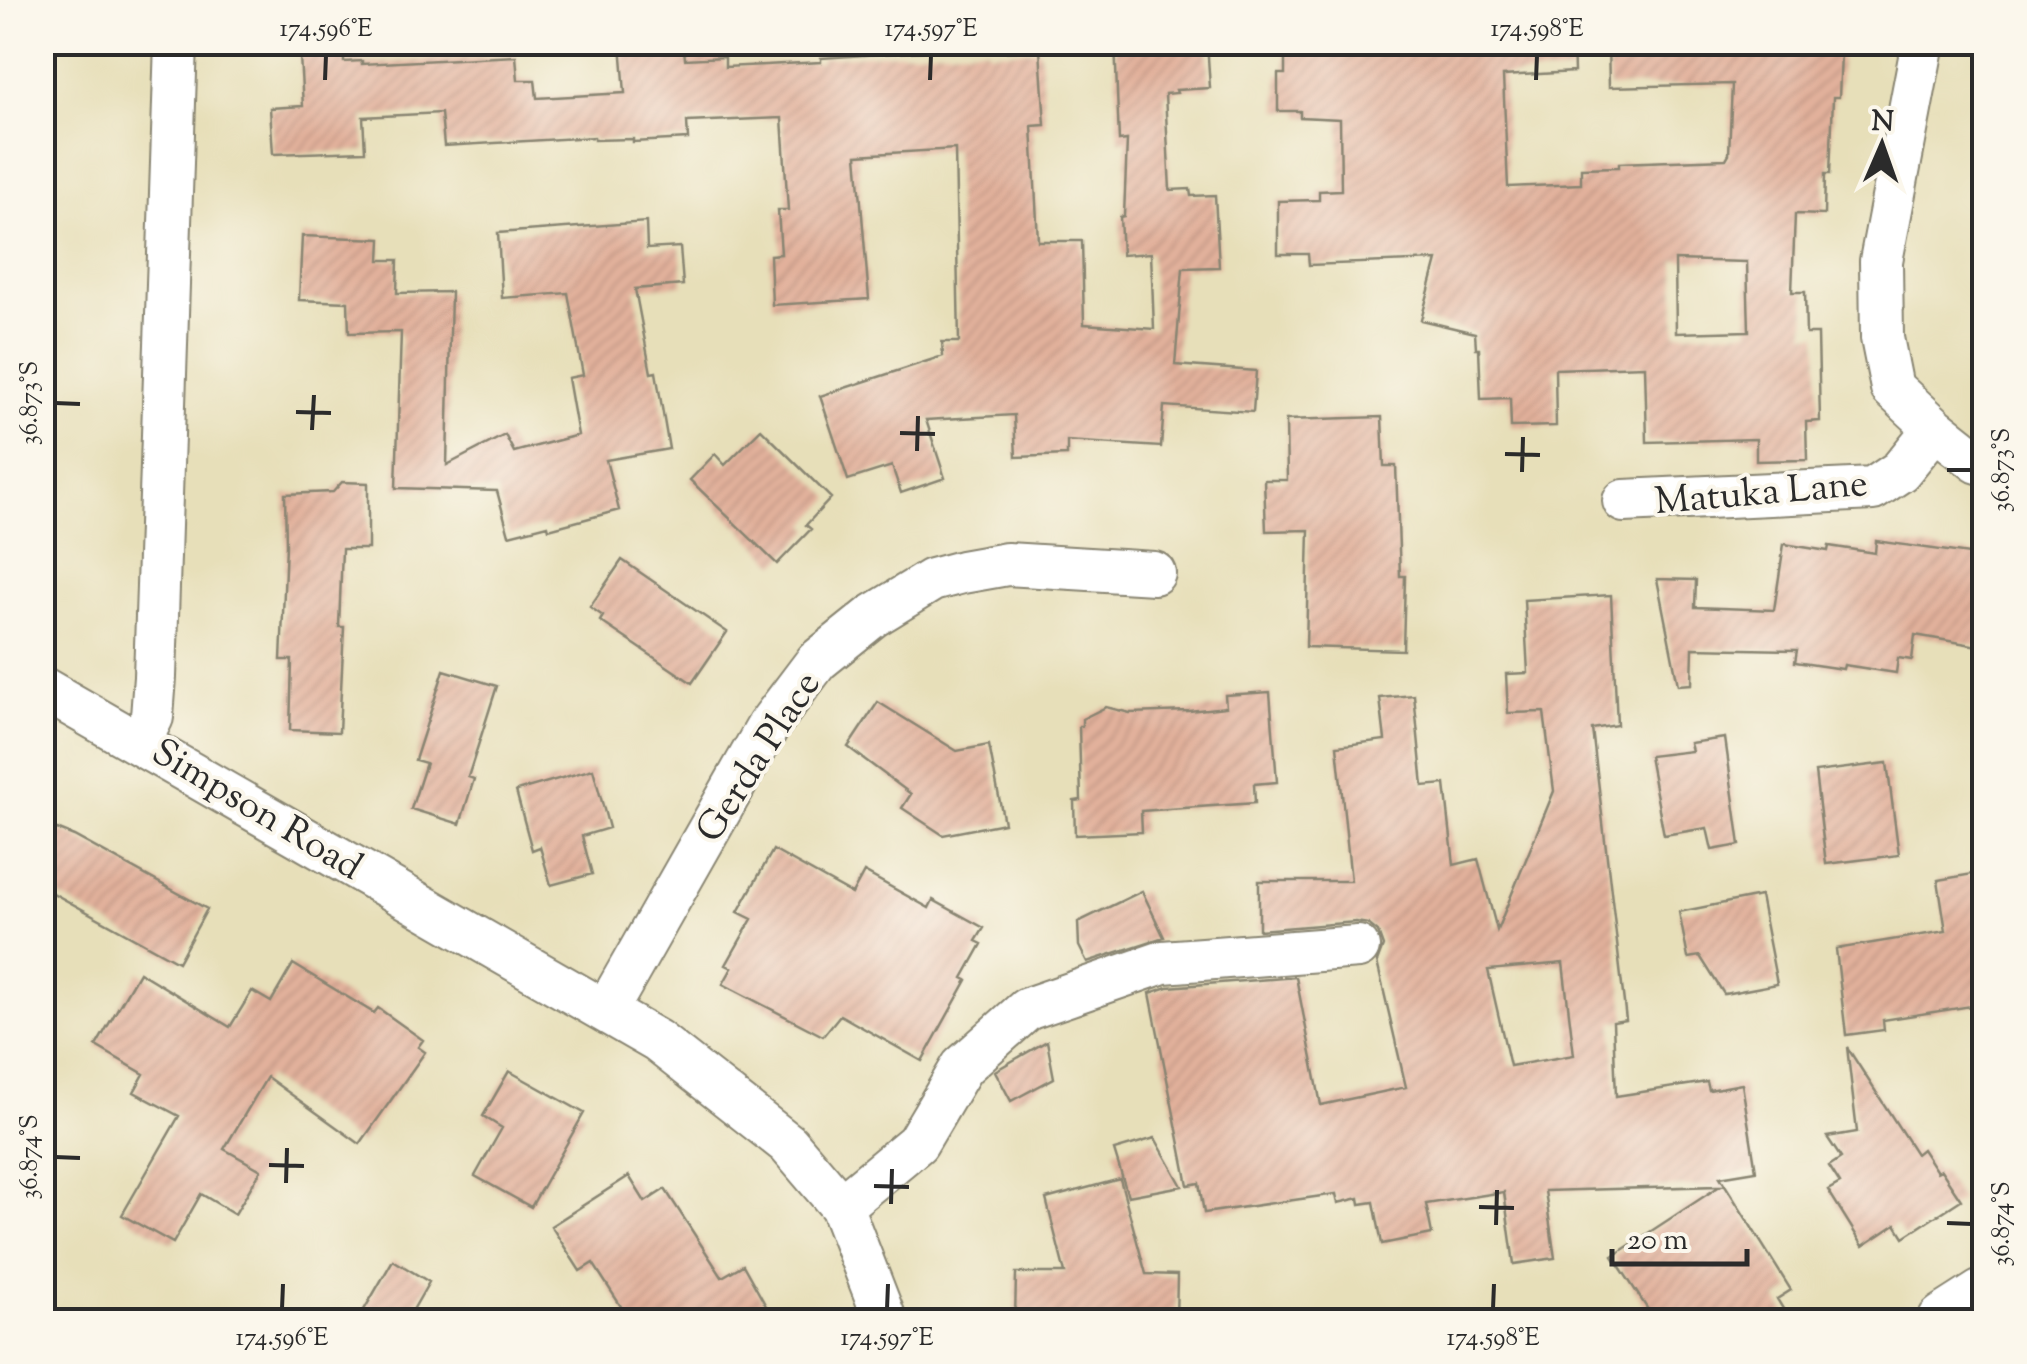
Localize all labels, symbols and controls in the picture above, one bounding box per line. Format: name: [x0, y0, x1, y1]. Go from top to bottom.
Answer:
text: 174.596°E: [280, 12, 372, 48]
text: 174.597°E: [884, 12, 978, 48]
text: 174.598°E: [1490, 12, 1584, 48]
north arrow: [1832, 95, 1932, 195]
text: N: [1871, 103, 1895, 143]
text: 36.873°S: [13, 361, 49, 445]
text: 36.873°S: [1985, 428, 2021, 512]
street label: Matuka Lane: [1653, 459, 1870, 531]
street label: Gerda Place: [685, 662, 836, 854]
street label: Simpson Road: [140, 727, 372, 896]
text: 36.874°S: [13, 1114, 49, 1200]
text: 36.874°S: [1985, 1181, 2021, 1267]
scale bar: [1612, 1204, 1747, 1266]
text: 20 m: [1627, 1220, 1688, 1263]
text: 174.596°E: [236, 1321, 328, 1357]
text: 174.597°E: [840, 1321, 934, 1357]
text: 174.598°E: [1446, 1321, 1540, 1357]

